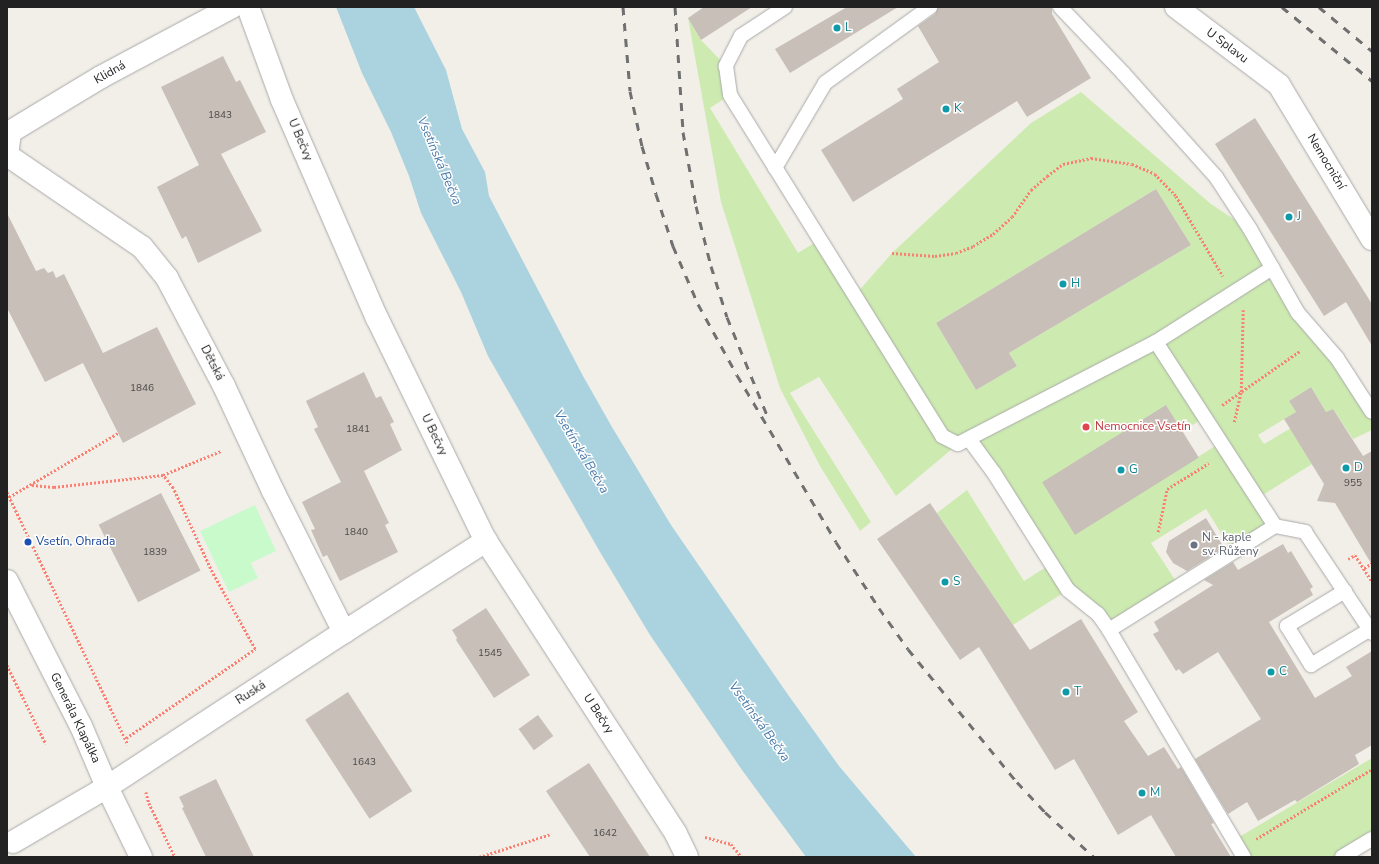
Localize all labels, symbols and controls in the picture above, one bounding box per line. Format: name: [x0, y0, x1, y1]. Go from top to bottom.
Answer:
place label: L: [845, 21, 852, 35]
marker: L: [832, 23, 842, 33]
street label: U Splavu: [1203, 26, 1251, 66]
street label: Klidná: [92, 58, 128, 88]
place label: K: [954, 102, 961, 116]
marker: K: [941, 104, 951, 114]
house number: 1843: [208, 110, 232, 122]
water label: Vsetínská Bečva: [413, 114, 465, 208]
street label: U Bečvy: [285, 117, 315, 163]
street label: Nemocniční: [1304, 131, 1348, 193]
place label: J: [1297, 210, 1301, 224]
marker: J: [1284, 212, 1294, 222]
place label: H: [1071, 277, 1080, 291]
marker: H: [1058, 279, 1068, 289]
street label: Dětská: [197, 343, 227, 383]
house number: 1846: [130, 383, 154, 395]
water label: Vsetínská Bečva: [550, 408, 612, 496]
street label: U Bečvy: [418, 412, 450, 458]
place label: Nemocnice Vsetín: [1095, 420, 1191, 434]
marker: Nemocnice Vsetín: [1080, 421, 1092, 433]
house number: 1841: [346, 424, 370, 436]
place label: D: [1354, 461, 1363, 475]
place label: G: [1129, 463, 1138, 477]
marker: D: [1341, 463, 1351, 473]
marker: G: [1116, 465, 1126, 475]
house number: 955: [1344, 478, 1362, 490]
house number: 1840: [344, 527, 368, 539]
place label: N - kaple sv. Růženy: [1202, 531, 1259, 559]
place label: Vsetín, Ohrada: [36, 535, 115, 549]
marker: Vsetín, Ohrada: [23, 537, 33, 547]
marker: N - kaple sv. Růženy: [1189, 540, 1199, 550]
house number: 1839: [143, 547, 167, 559]
place label: S: [953, 575, 960, 589]
marker: S: [940, 577, 950, 587]
house number: 1545: [478, 648, 502, 660]
place label: C: [1279, 665, 1287, 679]
marker: C: [1266, 667, 1276, 677]
street label: Generála Klapálka: [47, 671, 103, 765]
street label: Ruská: [233, 678, 269, 708]
water label: Vsetínská Bečva: [725, 679, 793, 765]
place label: T: [1074, 685, 1081, 699]
marker: T: [1061, 687, 1071, 697]
street label: U Bečvy: [580, 691, 616, 737]
house number: 1643: [352, 757, 376, 769]
place label: M: [1150, 786, 1160, 800]
marker: M: [1137, 788, 1147, 798]
house number: 1642: [593, 828, 617, 840]

